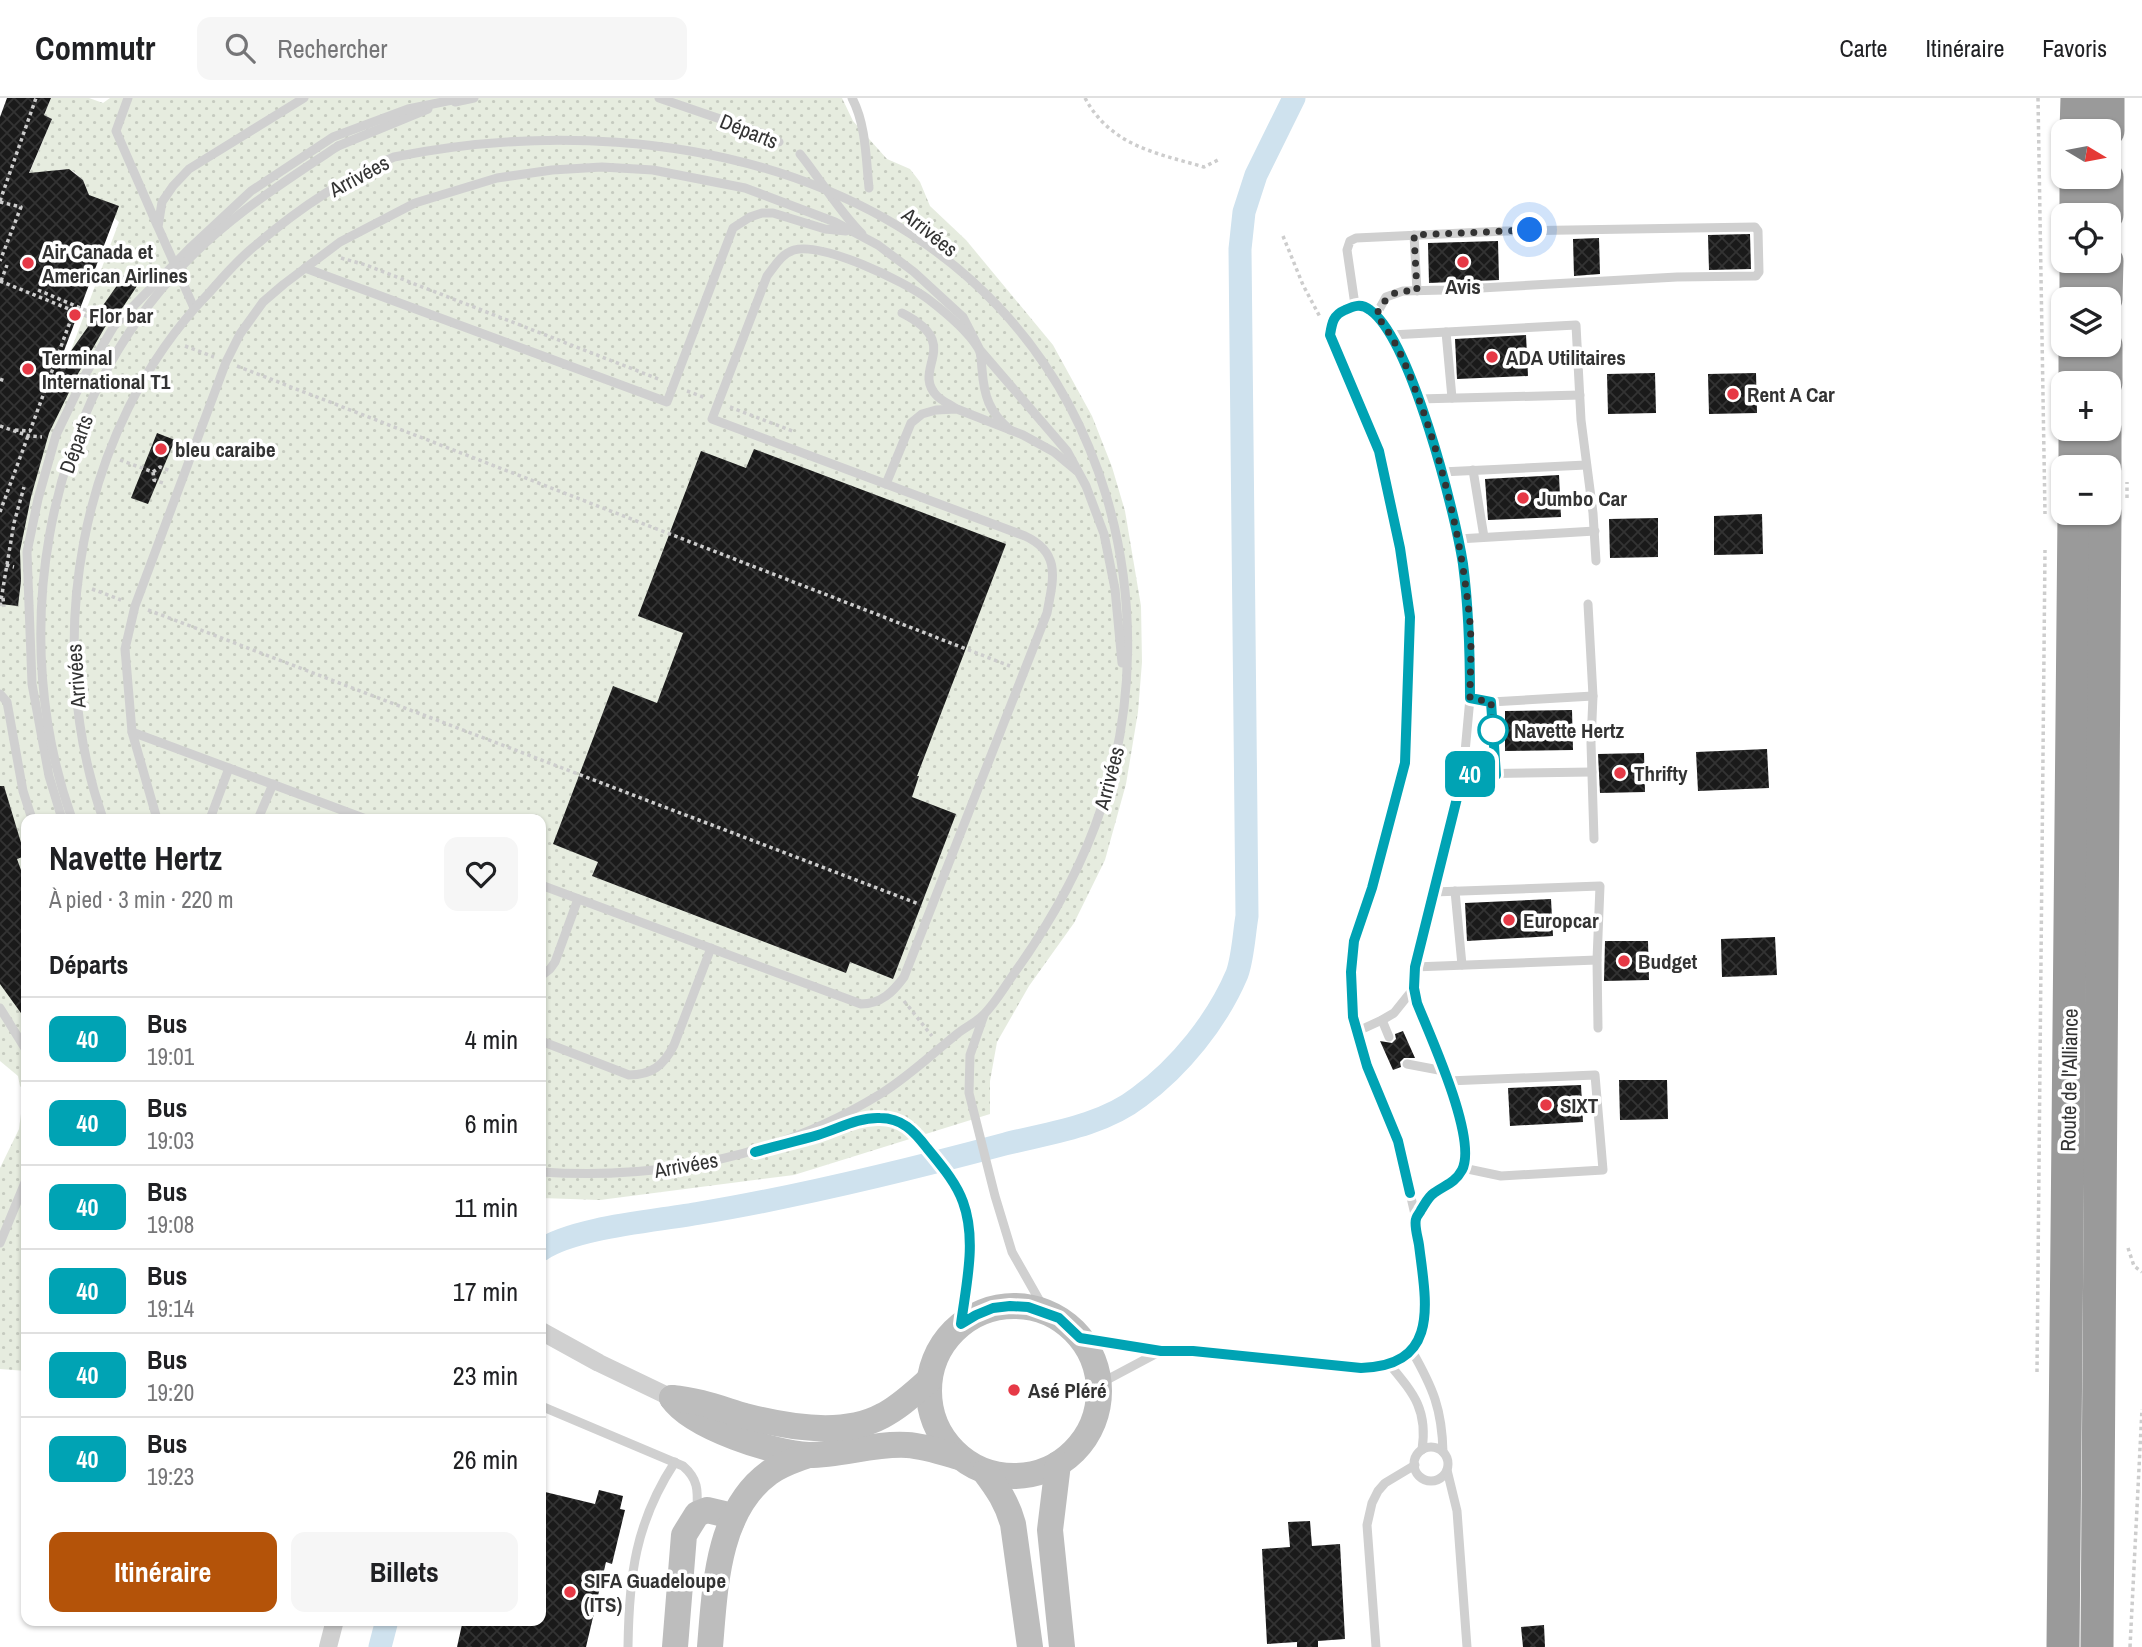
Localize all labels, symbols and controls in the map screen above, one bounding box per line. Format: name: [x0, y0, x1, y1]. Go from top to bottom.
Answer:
search box: [197, 17, 687, 80]
text: Commutr: [35, 26, 155, 70]
icon: search: [221, 29, 259, 67]
text: Rechercher: [277, 31, 387, 66]
text: Carte: [1839, 32, 1888, 64]
text: Itinéraire: [1926, 32, 2004, 64]
text: Favoris: [2042, 32, 2107, 64]
street label: Départs: [716, 106, 782, 156]
north arrow: [2051, 119, 2121, 189]
map controls: [2051, 119, 2121, 525]
street label: Arrivées: [323, 148, 394, 204]
street label: Arrivées: [895, 200, 964, 263]
button: locate: [2051, 203, 2121, 273]
your location: [1512, 212, 1547, 247]
place label: Air Canada et American Airlines: [42, 237, 188, 290]
marker: Avis: [1455, 254, 1471, 270]
marker: Air Canada et American Airlines: [20, 255, 36, 271]
place label: Avis: [1445, 272, 1481, 301]
button: layers: [2051, 287, 2121, 357]
place label: Flor bar: [89, 301, 153, 330]
marker: Flor bar: [67, 307, 83, 323]
place label: Terminal International T1: [42, 343, 171, 396]
place label: ADA Utilitaires: [1506, 343, 1626, 372]
marker: ADA Utilitaires: [1484, 349, 1500, 365]
marker: Terminal International T1: [20, 361, 36, 377]
button: +: [2051, 371, 2121, 441]
place label: Rent A Car: [1747, 380, 1835, 409]
marker: Rent A Car: [1725, 386, 1741, 402]
street label: Départs: [52, 411, 100, 477]
place label: bleu caraibe: [175, 435, 276, 464]
marker: bleu caraibe: [153, 441, 169, 457]
button: −: [2051, 455, 2121, 525]
place label: Jumbo Car: [1537, 484, 1627, 513]
marker: Jumbo Car: [1515, 490, 1531, 506]
street label: Arrivées: [59, 643, 93, 710]
marker: Navette Hertz: [1478, 715, 1508, 745]
place label: Navette Hertz: [1514, 716, 1624, 745]
street label: Arrivées: [1086, 743, 1131, 814]
line badge: 40: [1438, 751, 1502, 797]
text: 40: [1459, 758, 1481, 790]
place label: Thrifty: [1634, 759, 1688, 788]
marker: Thrifty: [1612, 765, 1628, 781]
text: Navette Hertz: [49, 836, 222, 880]
button: heart: [444, 837, 518, 911]
text: À pied · 3 min · 220 m: [49, 884, 234, 915]
place label: Europcar: [1523, 906, 1599, 935]
marker: Europcar: [1501, 912, 1517, 928]
text: Départs: [49, 947, 128, 982]
place label: Budget: [1638, 947, 1698, 976]
marker: Budget: [1616, 953, 1632, 969]
text: Bus: [147, 1006, 187, 1041]
street label: Route de l'Alliance: [2053, 1008, 2085, 1152]
text: 4 min: [465, 1022, 518, 1057]
text: 40: [77, 1023, 98, 1055]
text: 19:01: [147, 1041, 194, 1072]
text: Bus: [147, 1090, 187, 1125]
place label: SIXT: [1560, 1091, 1599, 1120]
marker: SIXT: [1538, 1097, 1554, 1113]
text: 6 min: [465, 1106, 518, 1141]
text: 40: [77, 1107, 98, 1139]
text: 19:03: [147, 1125, 194, 1156]
street label: Arrivées: [651, 1145, 720, 1185]
text: Bus: [147, 1174, 187, 1209]
text: 11 min: [454, 1190, 518, 1225]
text: 40: [77, 1191, 98, 1223]
text: 19:08: [147, 1209, 194, 1240]
text: Bus: [147, 1258, 187, 1293]
text: 17 min: [453, 1274, 518, 1309]
text: 40: [77, 1275, 98, 1307]
text: 19:14: [147, 1293, 194, 1324]
text: Bus: [147, 1342, 187, 1377]
text: 23 min: [453, 1358, 518, 1393]
text: 40: [77, 1359, 98, 1391]
place label: Asé Pléré: [1028, 1376, 1107, 1405]
text: 19:20: [147, 1377, 194, 1408]
marker: Asé Pléré: [1006, 1382, 1022, 1398]
text: Bus: [147, 1426, 187, 1461]
text: 26 min: [453, 1442, 518, 1477]
text: 40: [77, 1443, 98, 1475]
text: 19:23: [147, 1461, 194, 1492]
button: Itinéraire: [49, 1532, 277, 1612]
button: Billets: [291, 1532, 518, 1612]
place label: SIFA Guadeloupe (ITS): [584, 1566, 726, 1619]
marker: SIFA Guadeloupe (ITS): [562, 1584, 578, 1600]

